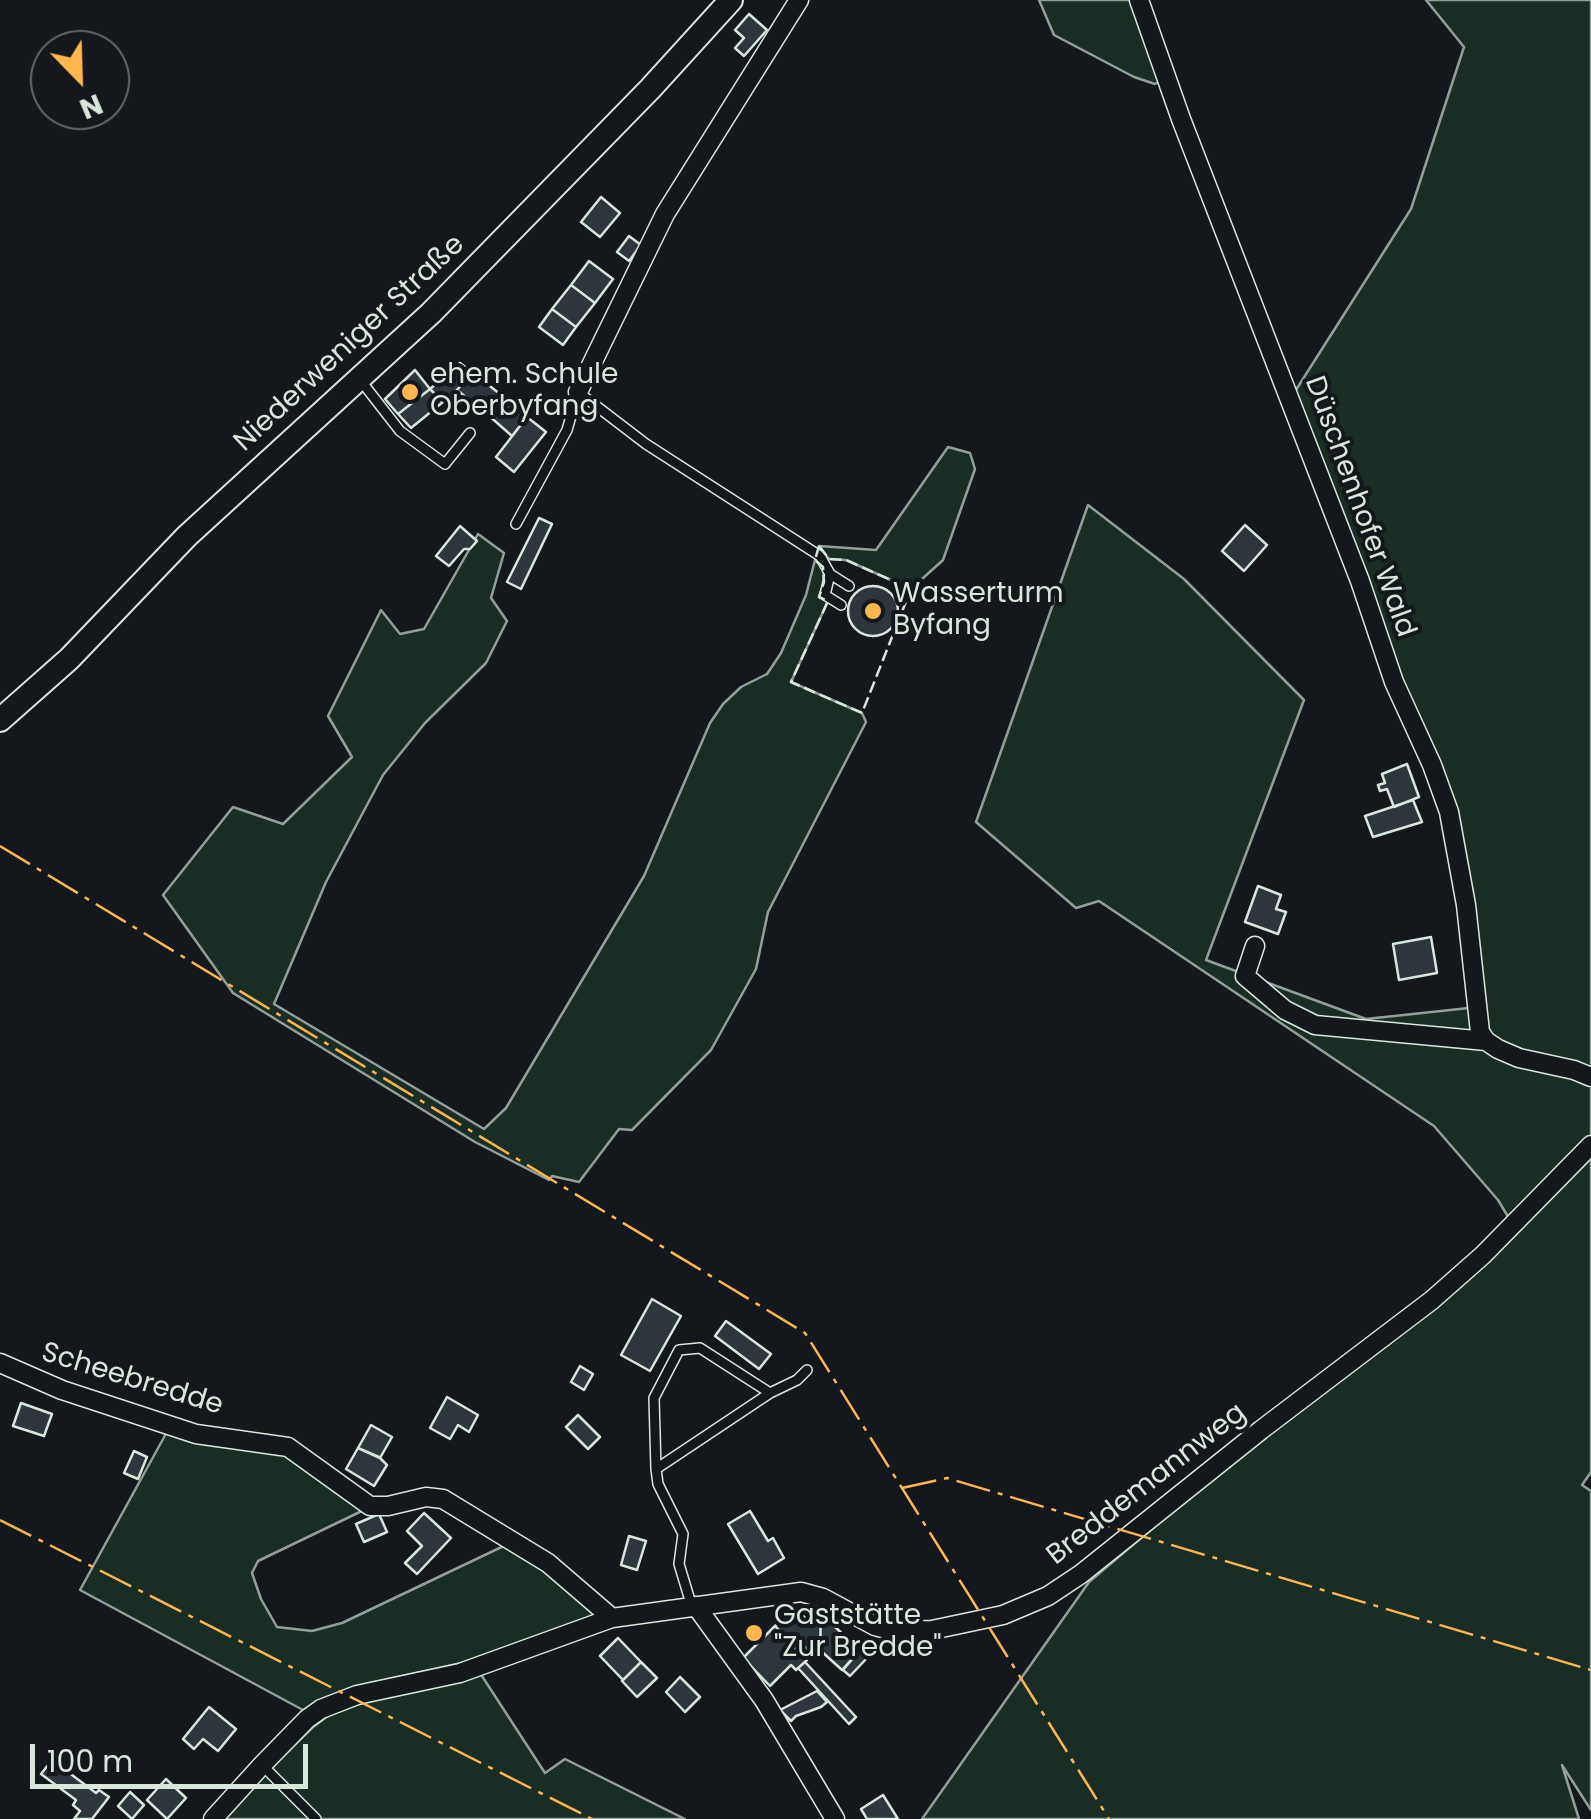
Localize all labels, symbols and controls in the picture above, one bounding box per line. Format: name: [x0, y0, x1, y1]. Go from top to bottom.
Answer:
north arrow: [30, 30, 130, 130]
text: N: [74, 84, 108, 128]
street label: Niederweniger Straße: [228, 229, 472, 459]
place label: ehem. Schule Oberbyfang: [430, 359, 618, 425]
street label: Düschenhofer Wald: [1296, 372, 1422, 642]
marker: ehem. Schule Oberbyfang: [399, 381, 421, 403]
place label: Wasserturm Byfang: [893, 578, 1064, 644]
marker: Wasserturm Byfang: [862, 600, 884, 622]
street label: Scheebredde: [37, 1336, 227, 1424]
street label: Breddemannweg: [1041, 1397, 1253, 1573]
place label: Gaststätte "Zur Bredde": [774, 1600, 942, 1666]
marker: Gaststätte "Zur Bredde": [743, 1622, 765, 1644]
scale bar: [35, 1724, 312, 1786]
text: 100 m: [47, 1740, 133, 1783]

